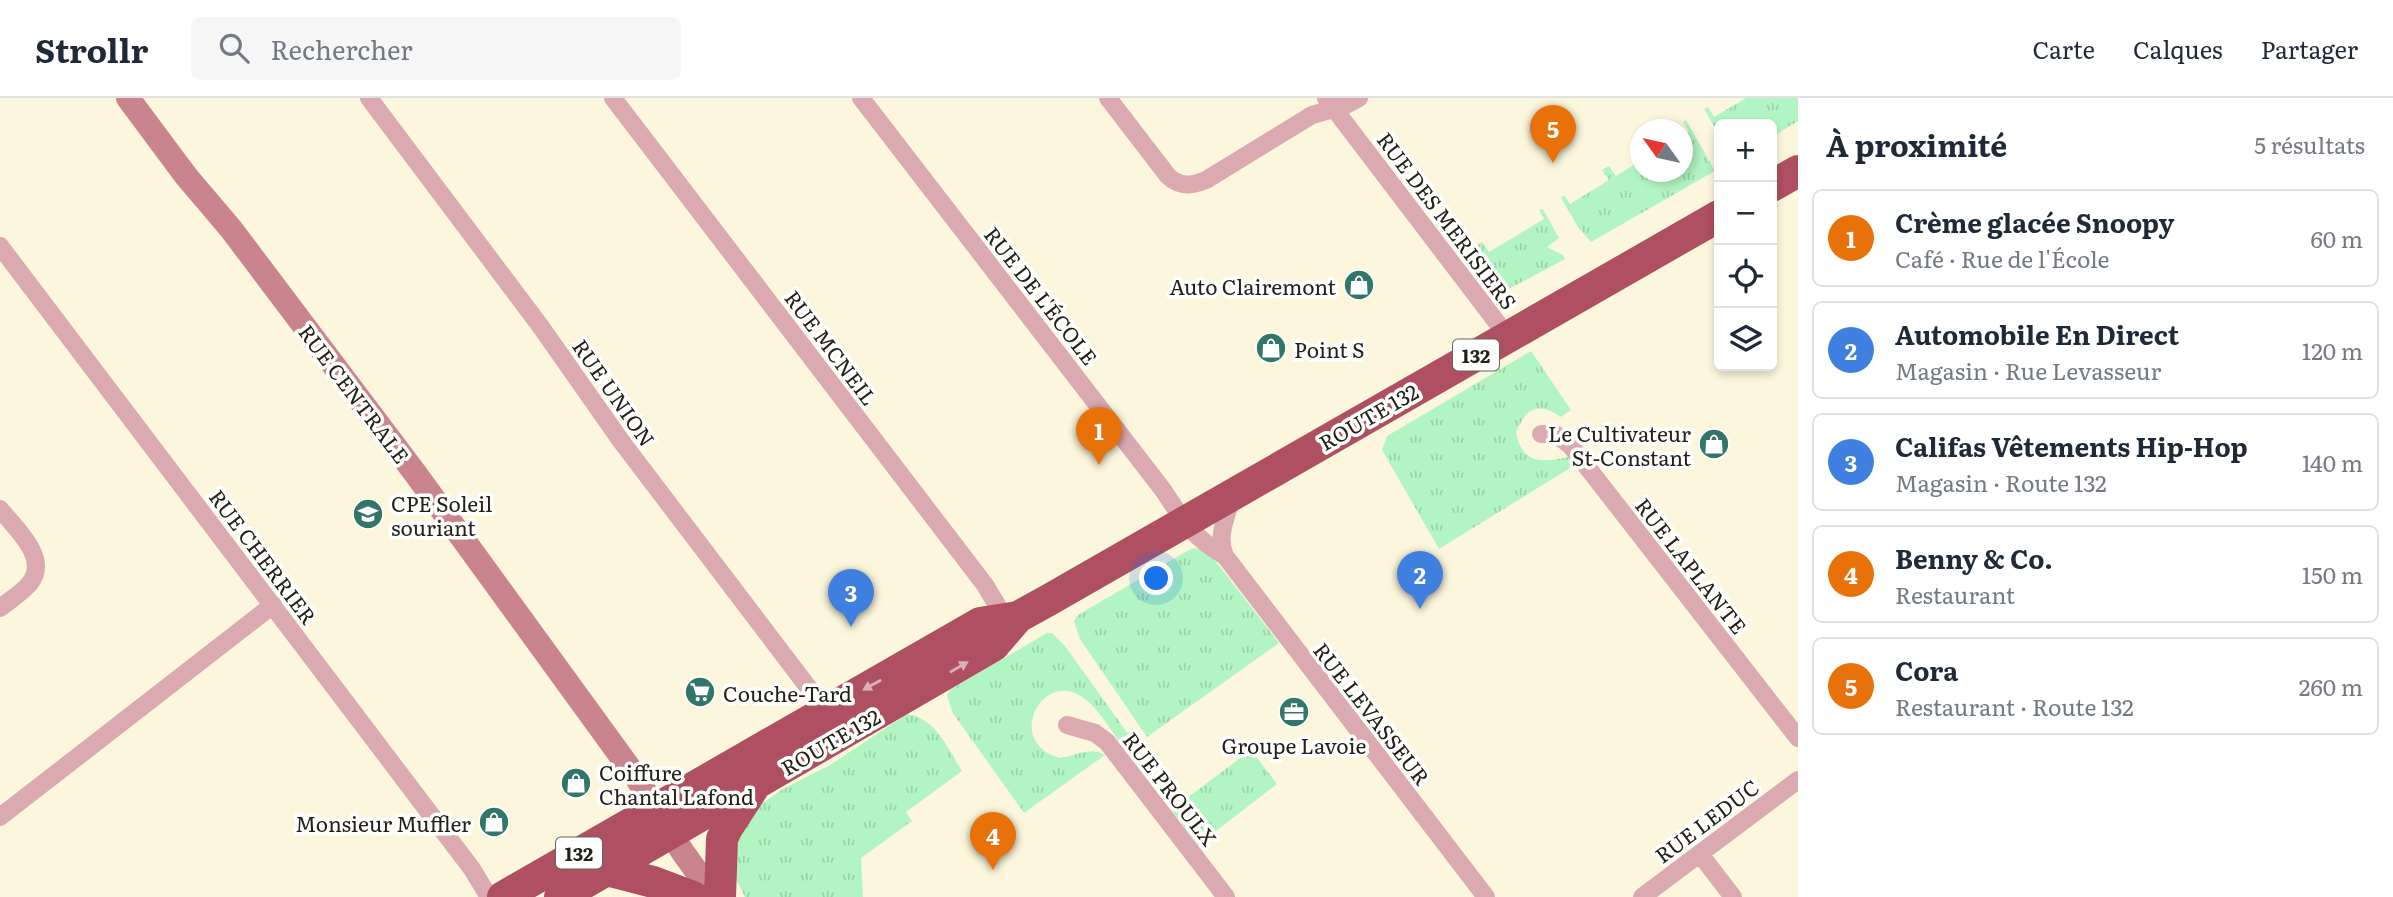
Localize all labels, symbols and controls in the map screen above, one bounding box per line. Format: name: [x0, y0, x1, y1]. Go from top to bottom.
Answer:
search box: [191, 17, 681, 80]
text: Strollr: [35, 24, 149, 73]
icon: search: [215, 29, 253, 67]
text: Rechercher: [271, 29, 413, 68]
text: Carte: [2032, 31, 2095, 66]
text: Calques: [2133, 31, 2223, 66]
text: Partager: [2261, 31, 2358, 66]
pin: 5: [1530, 105, 1576, 163]
north arrow: [1630, 119, 1693, 182]
map controls: [1714, 119, 1777, 371]
button: +: [1714, 119, 1777, 182]
text: À proximité: [1826, 122, 2007, 166]
street label: RUE DES MERISIERS: [1371, 125, 1525, 315]
text: 5 résultats: [2254, 127, 2365, 161]
button: −: [1714, 182, 1777, 245]
text: Crème glacée Snoopy: [1895, 202, 2175, 241]
street label: RUE DE L'ÉCOLE: [978, 219, 1106, 371]
text: 1: [1846, 221, 1856, 255]
text: 60 m: [2310, 221, 2363, 255]
text: Café · Rue de l'École: [1895, 241, 2110, 275]
button: locate: [1714, 245, 1777, 308]
shop icon: Auto Clairemont: [1342, 268, 1376, 302]
place label: Auto Clairemont: [1169, 270, 1337, 301]
street label: RUE MCNEIL: [778, 283, 886, 411]
button: layers: [1714, 308, 1777, 371]
text: Automobile En Direct: [1895, 314, 2179, 353]
street label: RUE CENTRALE: [292, 317, 418, 469]
shop icon: Point S: [1254, 331, 1288, 365]
street label: RUE UNION: [566, 332, 664, 452]
place label: Point S: [1294, 333, 1364, 364]
text: 2: [1845, 333, 1857, 367]
text: 120 m: [2302, 333, 2363, 367]
road number: 132: [1453, 340, 1499, 370]
text: Magasin · Rue Levasseur: [1895, 353, 2161, 387]
street label: ROUTE 132: [1312, 375, 1424, 457]
pin: 1: [1076, 407, 1122, 465]
place label: Le Cultivateur St-Constant: [1548, 417, 1692, 472]
text: Califas Vêtements Hip-Hop: [1895, 426, 2248, 465]
shop icon: Le Cultivateur St-Constant: [1697, 427, 1731, 461]
text: 3: [1845, 445, 1857, 479]
text: 140 m: [2302, 445, 2363, 479]
text: Magasin · Route 132: [1895, 465, 2107, 499]
street label: RUE CHERRIER: [203, 482, 325, 630]
place label: CPE Soleil souriant: [391, 487, 492, 542]
street label: RUE LAPLANTE: [1629, 490, 1755, 640]
school or university icon: CPE Soleil souriant: [351, 497, 385, 531]
text: Benny & Co.: [1895, 538, 2053, 577]
pin: 2: [1397, 551, 1443, 609]
text: 4: [1844, 557, 1858, 591]
text: 150 m: [2302, 557, 2363, 591]
your location: [1139, 561, 1173, 595]
pin: 3: [828, 569, 874, 627]
text: Restaurant: [1895, 577, 2015, 611]
street label: RUE LEVASSEUR: [1307, 635, 1439, 791]
text: Cora: [1895, 650, 1958, 689]
one-way arrow: [949, 660, 968, 673]
text: 5: [1845, 669, 1857, 703]
text: 260 m: [2299, 669, 2363, 703]
supermarket icon: Couche-Tard: [683, 675, 717, 709]
place label: Couche-Tard: [723, 677, 852, 708]
one-way arrow: [862, 679, 882, 691]
text: Restaurant · Route 132: [1895, 689, 2134, 723]
office icon: Groupe Lavoie: [1277, 695, 1311, 729]
street label: ROUTE 132: [774, 700, 886, 782]
street label: RUE PROULX: [1117, 725, 1225, 852]
place label: Groupe Lavoie: [1221, 729, 1367, 760]
place label: Coiffure Chantal Lafond: [599, 756, 754, 811]
shop icon: Coiffure Chantal Lafond: [559, 766, 593, 800]
street label: RUE LEDUC: [1648, 771, 1764, 869]
shop icon: Monsieur Muffler: [477, 805, 511, 839]
place label: Monsieur Muffler: [295, 807, 471, 838]
pin: 4: [970, 812, 1016, 870]
road number: 132: [556, 838, 602, 868]

